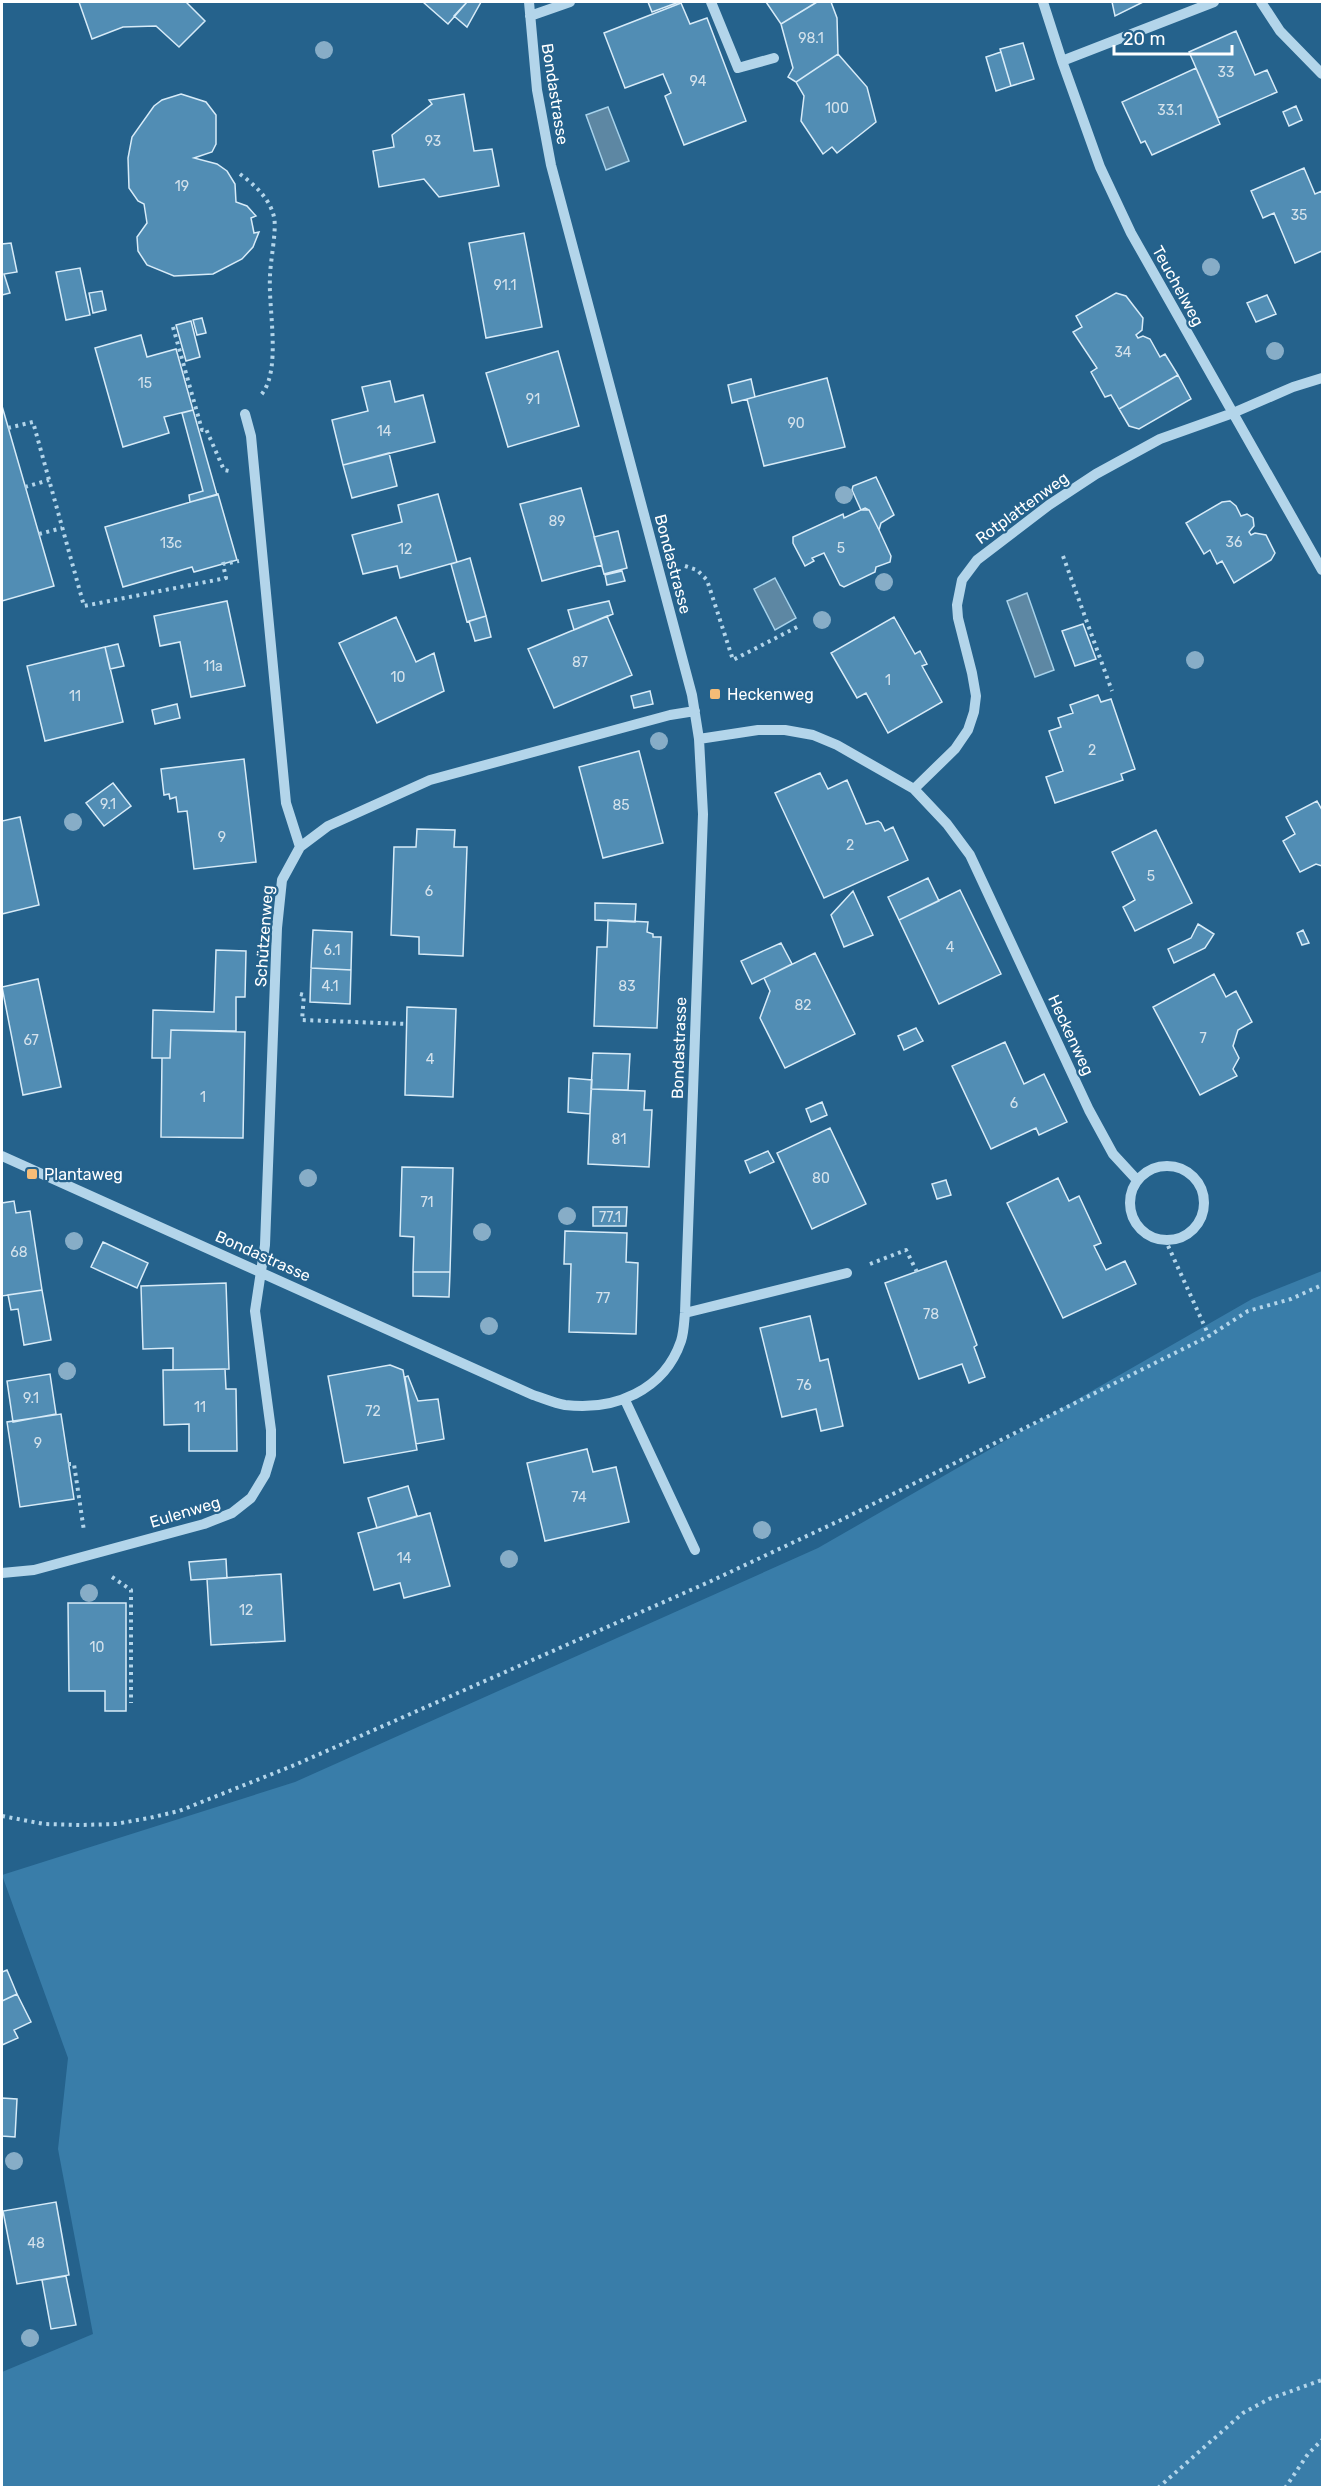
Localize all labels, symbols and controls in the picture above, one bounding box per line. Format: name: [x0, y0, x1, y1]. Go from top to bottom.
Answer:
scale bar: [1114, 18, 1232, 56]
text: 20 m: [1123, 28, 1165, 50]
house number: 98.1: [798, 30, 824, 47]
street label: Bondastrasse: [538, 42, 572, 146]
house number: 33: [1218, 64, 1234, 81]
house number: 94: [690, 73, 707, 90]
house number: 100: [825, 100, 849, 117]
house number: 33.1: [1157, 102, 1183, 119]
house number: 93: [425, 133, 441, 150]
house number: 19: [175, 178, 189, 195]
house number: 35: [1291, 207, 1307, 224]
street label: Teuchelweg: [1148, 243, 1208, 329]
house number: 91.1: [494, 277, 516, 294]
house number: 34: [1114, 344, 1132, 361]
house number: 15: [138, 375, 152, 392]
house number: 91: [526, 391, 540, 408]
house number: 90: [787, 415, 805, 432]
house number: 14: [377, 423, 392, 440]
street label: Rotplattenweg: [972, 468, 1072, 548]
street label: Bondastrasse: [651, 512, 695, 616]
house number: 89: [548, 513, 566, 530]
house number: 36: [1226, 534, 1242, 551]
house number: 13c: [160, 535, 182, 552]
house number: 5: [837, 540, 845, 557]
house number: 12: [398, 541, 412, 558]
house number: 87: [572, 654, 588, 671]
house number: 11a: [203, 658, 223, 675]
house number: 10: [391, 669, 406, 686]
house number: 1: [885, 672, 891, 689]
place label: Heckenweg: [727, 685, 814, 704]
marker: Heckenweg: [708, 687, 722, 701]
house number: 11: [69, 688, 81, 705]
house number: 2: [1088, 742, 1096, 759]
house number: 9.1: [100, 796, 116, 813]
house number: 85: [612, 797, 630, 814]
house number: 9: [218, 829, 226, 846]
house number: 2: [846, 837, 854, 854]
house number: 5: [1147, 868, 1155, 885]
house number: 6: [425, 883, 433, 900]
street label: Schützenweg: [251, 884, 277, 988]
house number: 4: [946, 939, 955, 956]
house number: 6.1: [323, 942, 341, 959]
house number: 4.1: [321, 978, 339, 995]
house number: 83: [618, 978, 636, 995]
street label: Heckenweg: [1044, 992, 1098, 1078]
street label: Bondastrasse: [668, 996, 690, 1099]
house number: 82: [794, 997, 812, 1014]
house number: 7: [1199, 1030, 1207, 1047]
house number: 67: [23, 1032, 39, 1049]
house number: 4: [426, 1051, 435, 1068]
house number: 1: [200, 1089, 206, 1106]
house number: 6: [1010, 1095, 1018, 1112]
house number: 81: [612, 1131, 626, 1148]
place label: Plantaweg: [44, 1165, 123, 1184]
marker: Plantaweg: [25, 1167, 39, 1181]
house number: 80: [812, 1170, 830, 1187]
house number: 71: [420, 1194, 434, 1211]
house number: 77.1: [599, 1209, 621, 1226]
street label: Bondastrasse: [212, 1226, 314, 1286]
house number: 68: [10, 1244, 28, 1261]
house number: 77: [596, 1290, 610, 1307]
house number: 78: [923, 1306, 939, 1323]
house number: 76: [796, 1377, 812, 1394]
house number: 9.1: [23, 1390, 39, 1407]
house number: 11: [194, 1399, 206, 1416]
house number: 72: [365, 1403, 381, 1420]
house number: 9: [34, 1435, 42, 1452]
house number: 74: [571, 1489, 587, 1506]
street label: Eulenweg: [147, 1492, 223, 1532]
house number: 14: [397, 1550, 412, 1567]
house number: 12: [239, 1602, 253, 1619]
house number: 10: [90, 1639, 105, 1656]
house number: 48: [27, 2235, 45, 2252]

